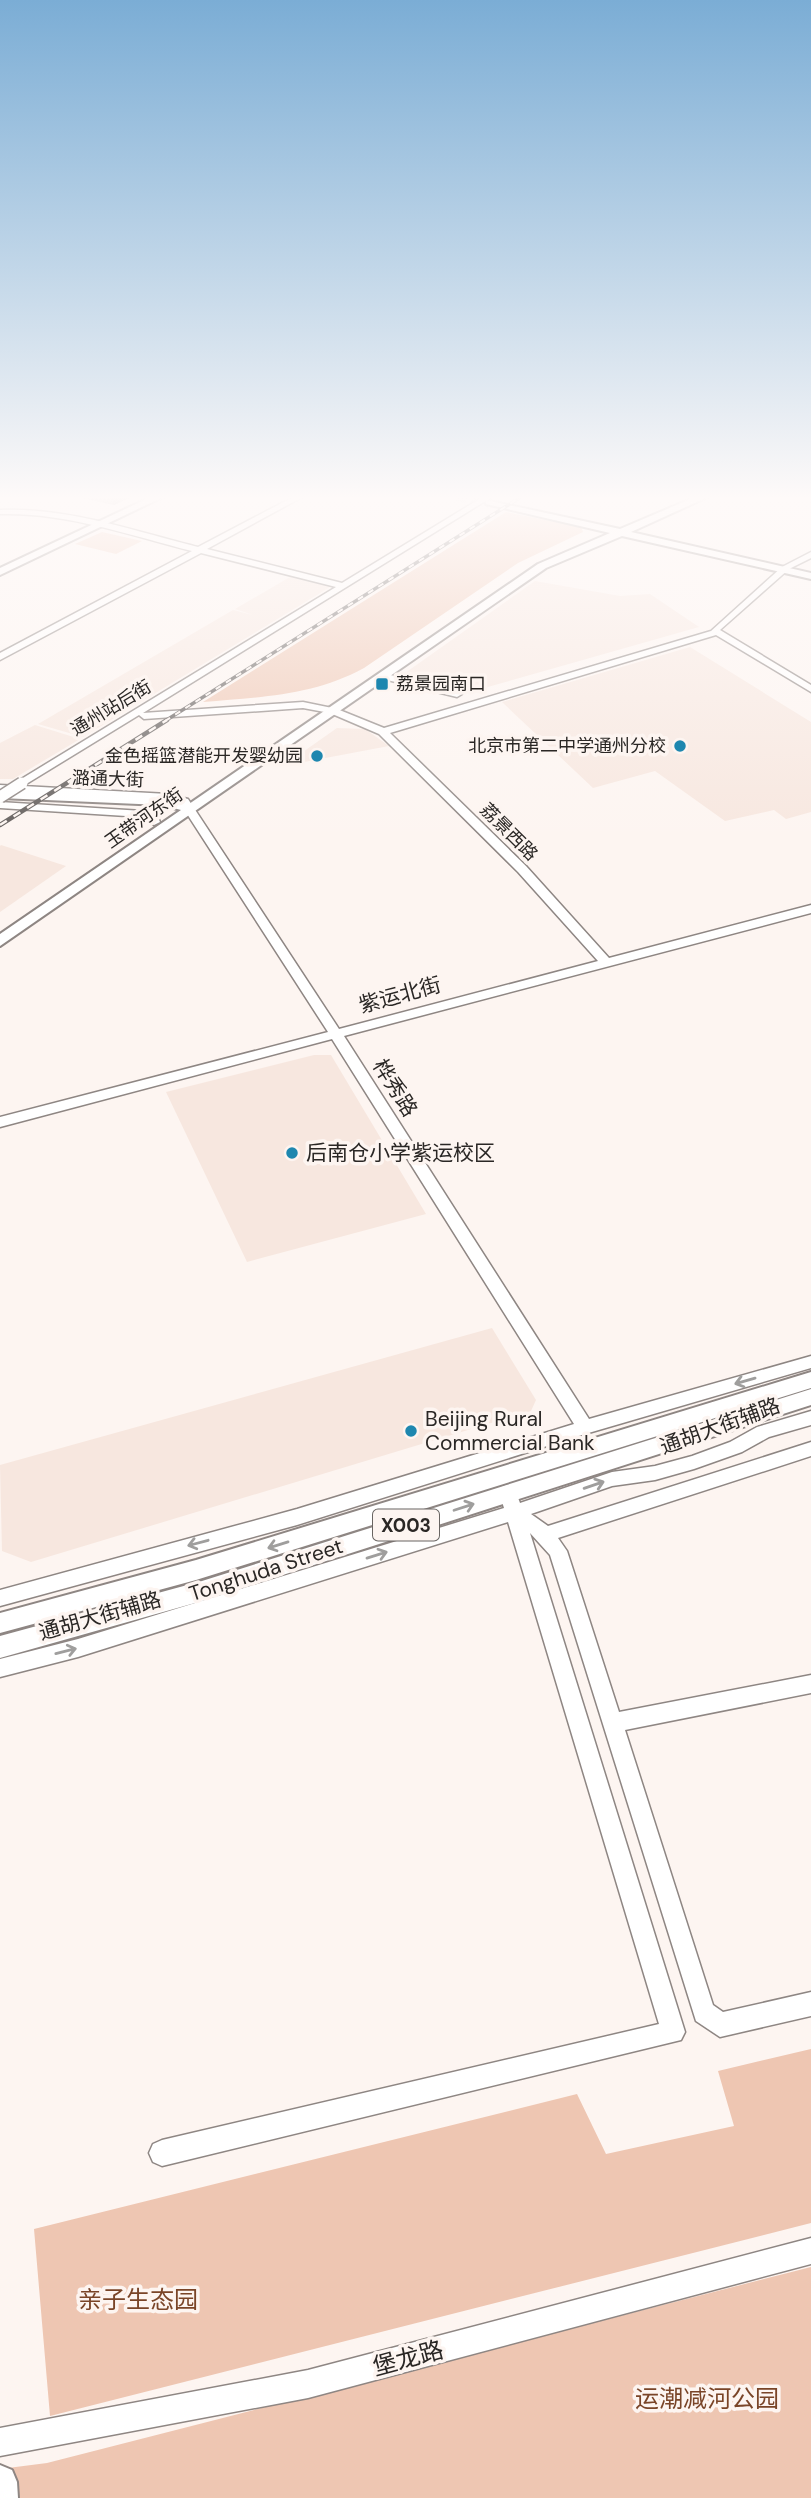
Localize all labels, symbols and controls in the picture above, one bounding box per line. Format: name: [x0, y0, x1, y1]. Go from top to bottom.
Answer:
place label: 荔景园南口: [396, 672, 486, 696]
street label: 通州站后街: [66, 675, 156, 741]
marker: 荔景园南口: [374, 676, 390, 692]
place label: 北京市第二中学通州分校: [468, 734, 666, 758]
marker: 北京市第二中学通州分校: [672, 738, 688, 754]
place label: 金色摇篮潜能开发婴幼园: [105, 744, 303, 768]
marker: 金色摇篮潜能开发婴幼园: [309, 748, 325, 764]
street label: 潞通大街: [72, 766, 144, 792]
street label: 玉带河东街: [100, 782, 188, 854]
street label: 荔景西路: [475, 798, 543, 866]
street label: 紫运北街: [356, 971, 444, 1019]
street label: 桦秀路: [366, 1054, 424, 1122]
place label: 后南仓小学紫运校区: [306, 1139, 495, 1167]
marker: 后南仓小学紫运校区: [284, 1145, 300, 1161]
one-way arrow: [735, 1376, 757, 1389]
street label: 通胡大街辅路: [656, 1391, 784, 1461]
place label: Beijing Rural Commercial Bank: [425, 1405, 595, 1457]
marker: Beijing Rural Commercial Bank: [403, 1423, 419, 1439]
one-way arrow: [582, 1478, 604, 1490]
one-way arrow: [452, 1499, 474, 1512]
road number: X003: [373, 1510, 439, 1540]
street label: Tonghuda Street: [186, 1532, 346, 1608]
one-way arrow: [188, 1537, 210, 1550]
one-way arrow: [267, 1540, 289, 1552]
one-way arrow: [366, 1547, 388, 1560]
street label: 通胡大街辅路: [36, 1585, 164, 1647]
one-way arrow: [54, 1644, 77, 1657]
park label: 亲子生态园: [78, 2284, 198, 2315]
street label: 堡龙路: [369, 2334, 447, 2382]
park label: 运潮减河公园: [635, 2383, 779, 2414]

